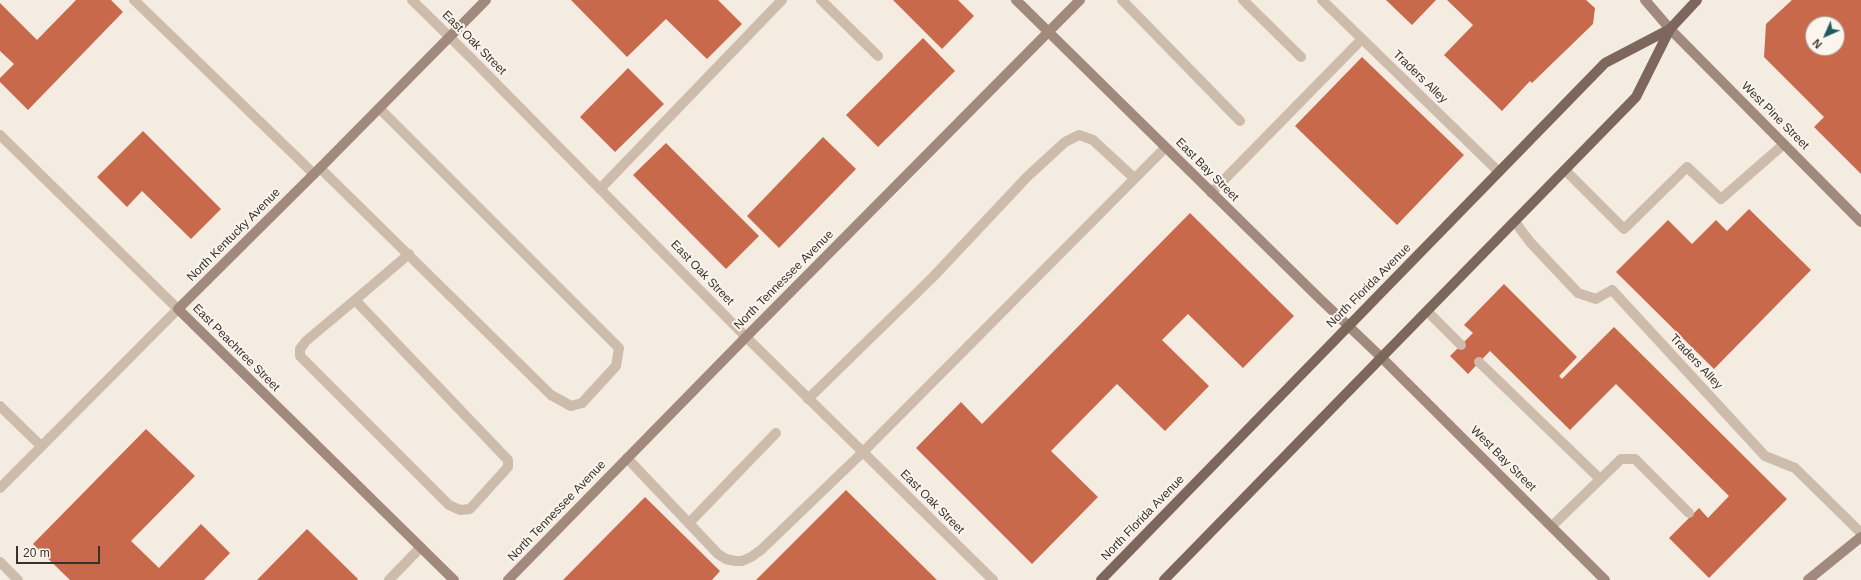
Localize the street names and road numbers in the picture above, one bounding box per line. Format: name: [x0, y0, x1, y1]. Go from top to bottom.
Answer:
street label: East Oak Street: [439, 8, 509, 78]
street label: Traders Alley: [1390, 47, 1450, 107]
street label: West Pine Street: [1738, 79, 1812, 153]
street label: East Bay Street: [1172, 135, 1242, 205]
street label: North Kentucky Avenue: [184, 185, 284, 285]
street label: North Tennessee Avenue: [731, 227, 837, 333]
street label: East Oak Street: [667, 238, 737, 308]
street label: North Florida Avenue: [1324, 241, 1414, 331]
street label: East Peachtree Street: [189, 301, 283, 395]
street label: Traders Alley: [1667, 331, 1725, 393]
street label: West Bay Street: [1467, 423, 1539, 495]
street label: North Tennessee Avenue: [505, 458, 609, 564]
street label: East Oak Street: [897, 467, 967, 537]
street label: North Florida Avenue: [1099, 472, 1187, 564]

